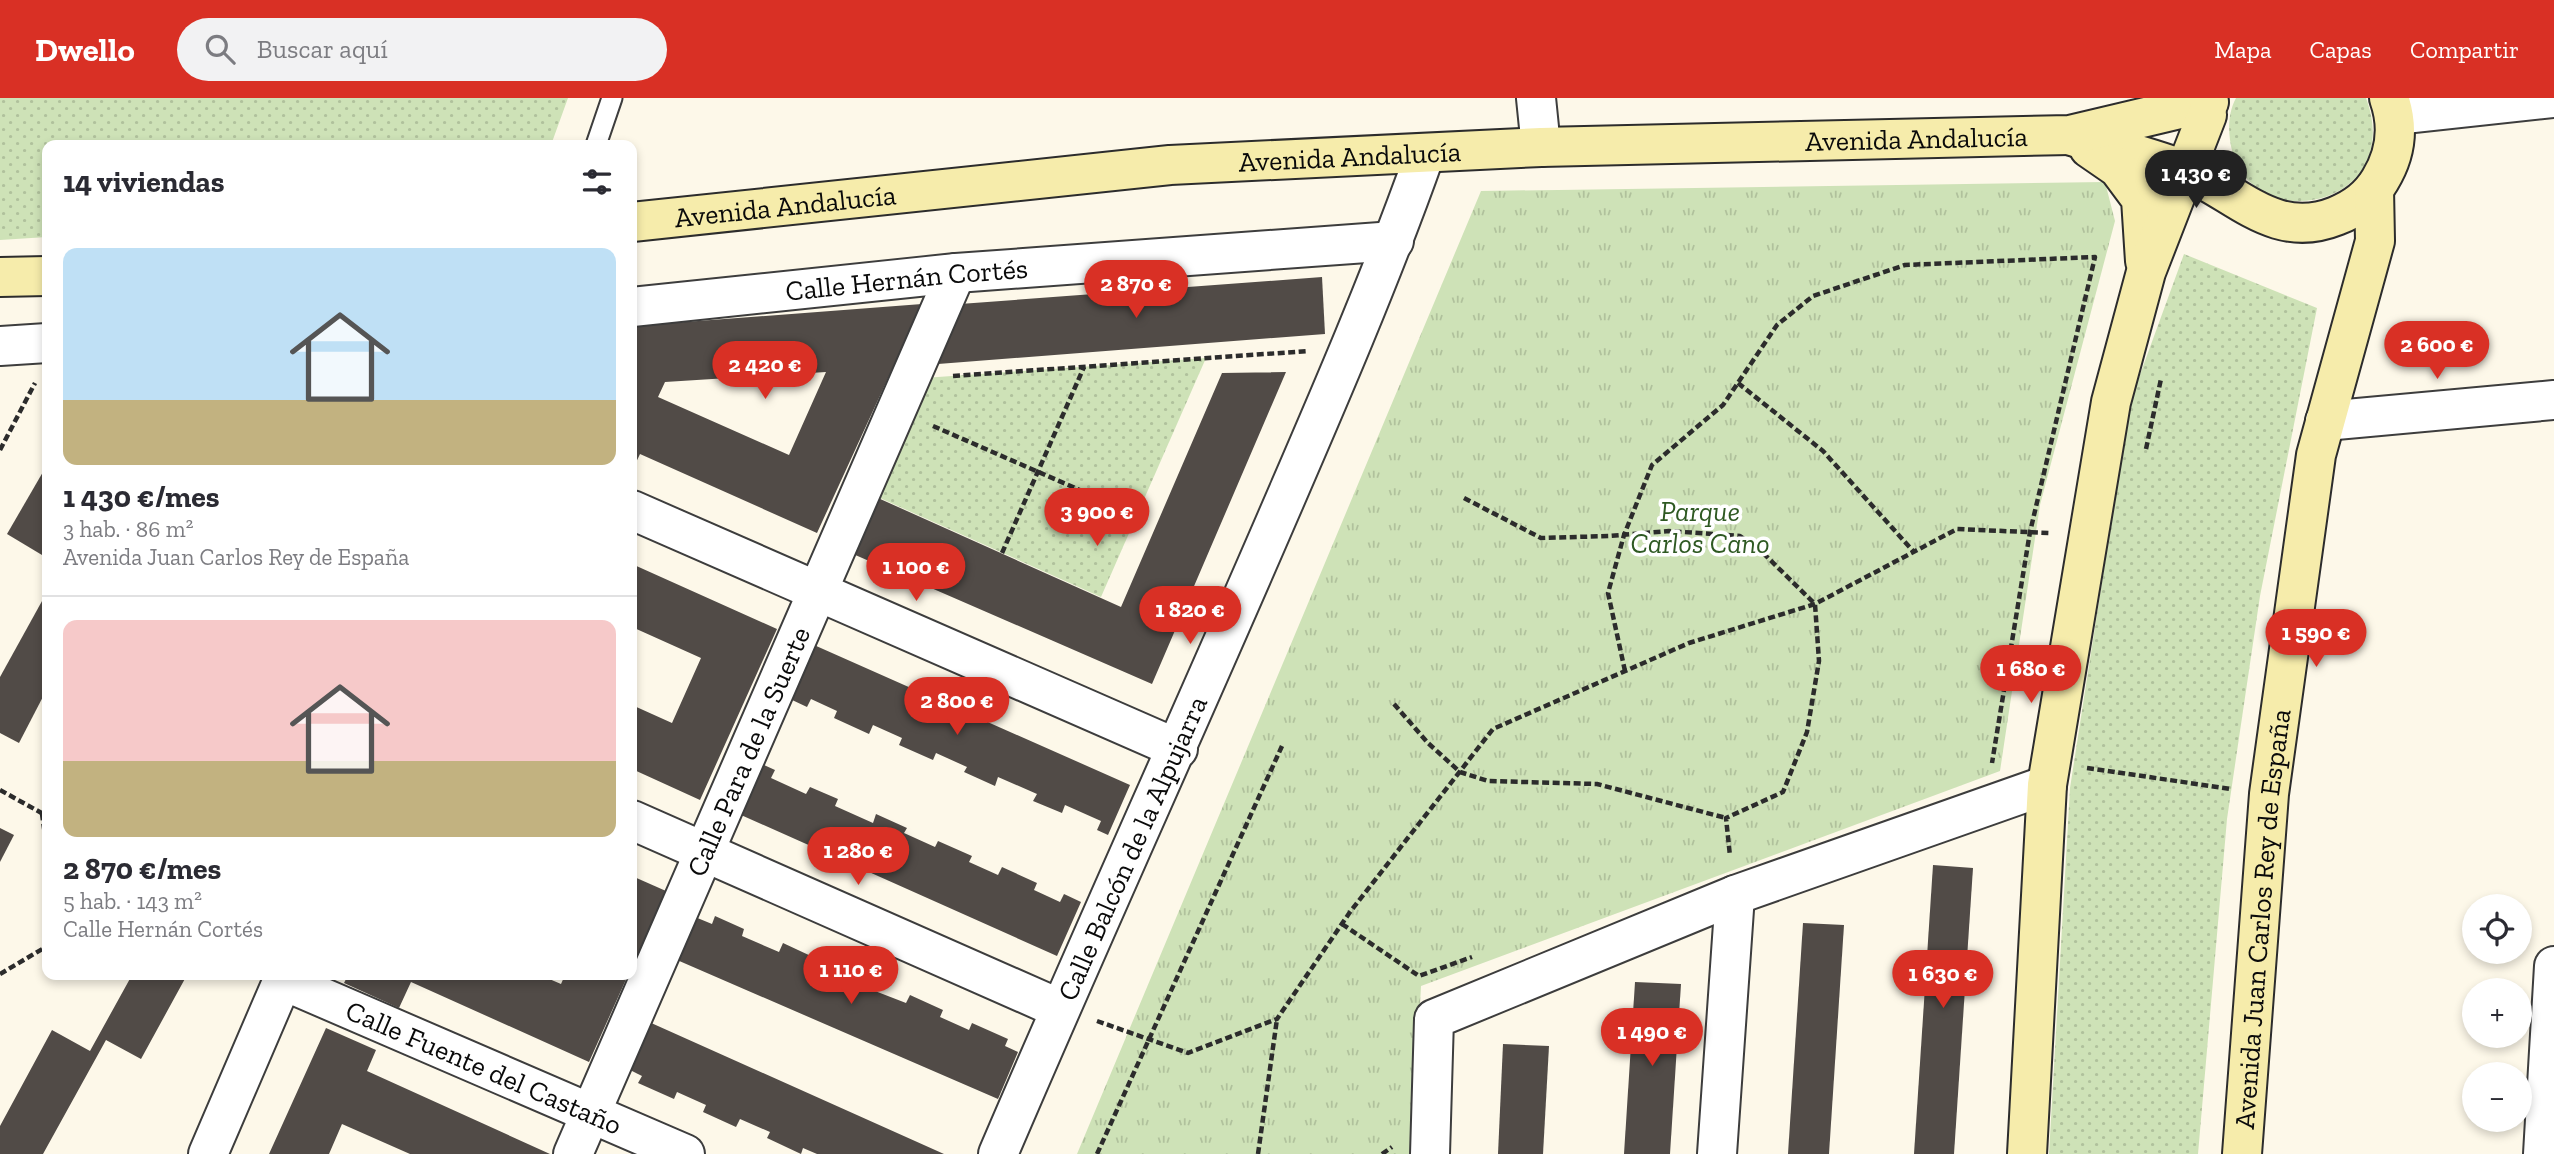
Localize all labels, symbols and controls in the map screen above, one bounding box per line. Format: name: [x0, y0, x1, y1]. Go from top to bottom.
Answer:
search box: [177, 18, 667, 81]
text: Dwello: [35, 30, 135, 69]
icon: search: [201, 30, 239, 68]
text: Buscar aquí: [257, 33, 388, 65]
text: Mapa: [2214, 35, 2271, 64]
text: Capas: [2309, 35, 2372, 64]
text: Compartir: [2410, 35, 2519, 64]
street label: Avenida Andalucía: [1805, 119, 2029, 158]
street label: Avenida Andalucía: [1238, 134, 1462, 178]
pin: 1 430 €: [2131, 150, 2261, 210]
text: 1 430 €: [2161, 159, 2231, 187]
icon: filters: [578, 163, 616, 201]
text: 14 viviendas: [63, 164, 225, 200]
street label: Avenida Andalucía: [673, 178, 898, 234]
street label: Calle Hernán Cortés: [784, 251, 1029, 307]
pin: 2 870 €: [1071, 260, 1201, 320]
text: 2 870 €: [1100, 269, 1172, 297]
icon: home: [277, 294, 403, 420]
pin: 2 600 €: [2372, 322, 2502, 381]
text: 2 600 €: [2400, 330, 2474, 358]
pin: 2 420 €: [700, 342, 830, 401]
text: 2 420 €: [728, 350, 802, 378]
text: 1 430 €/mes: [63, 479, 219, 515]
pin: 3 900 €: [1032, 489, 1162, 548]
park label: Parque Carlos Cano: [1630, 495, 1770, 560]
text: 3 900 €: [1060, 497, 1134, 525]
text: 3 hab. · 86 m²: [63, 515, 194, 543]
text: Avenida Juan Carlos Rey de España: [63, 543, 409, 571]
pin: 1 100 €: [851, 544, 981, 603]
text: 1 100 €: [882, 552, 950, 580]
pin: 1 820 €: [1125, 587, 1255, 646]
text: 1 820 €: [1155, 595, 1225, 623]
pin: 1 590 €: [2251, 610, 2381, 669]
text: 1 590 €: [2281, 618, 2351, 646]
street label: Calle Para de la Suerte: [679, 622, 817, 881]
pin: 1 680 €: [1966, 646, 2096, 705]
text: 1 680 €: [1996, 654, 2066, 682]
icon: home: [277, 666, 403, 792]
pin: 2 800 €: [892, 678, 1022, 737]
text: 2 800 €: [920, 686, 994, 714]
street label: Calle Balcón de la Alpujarra: [1050, 690, 1214, 1005]
street label: Avenida Juan Carlos Rey de España: [2227, 706, 2297, 1130]
pin: 1 280 €: [793, 828, 923, 887]
text: 1 280 €: [823, 836, 893, 864]
text: 2 870 €/mes: [63, 851, 221, 887]
text: 5 hab. · 143 m²: [63, 887, 202, 915]
map controls: [2462, 894, 2532, 1132]
button: locate: [2462, 894, 2532, 964]
text: Calle Hernán Cortés: [63, 915, 263, 943]
pin: 1 110 €: [786, 946, 916, 1006]
pin: 1 630 €: [1878, 950, 2008, 1010]
text: 1 110 €: [819, 955, 883, 983]
text: 1 630 €: [1908, 959, 1978, 987]
button: +: [2462, 978, 2532, 1048]
street label: Calle Fuente del Castaño: [341, 993, 627, 1141]
pin: 1 490 €: [1587, 1009, 1717, 1068]
text: 1 490 €: [1617, 1017, 1687, 1045]
button: −: [2462, 1062, 2532, 1132]

